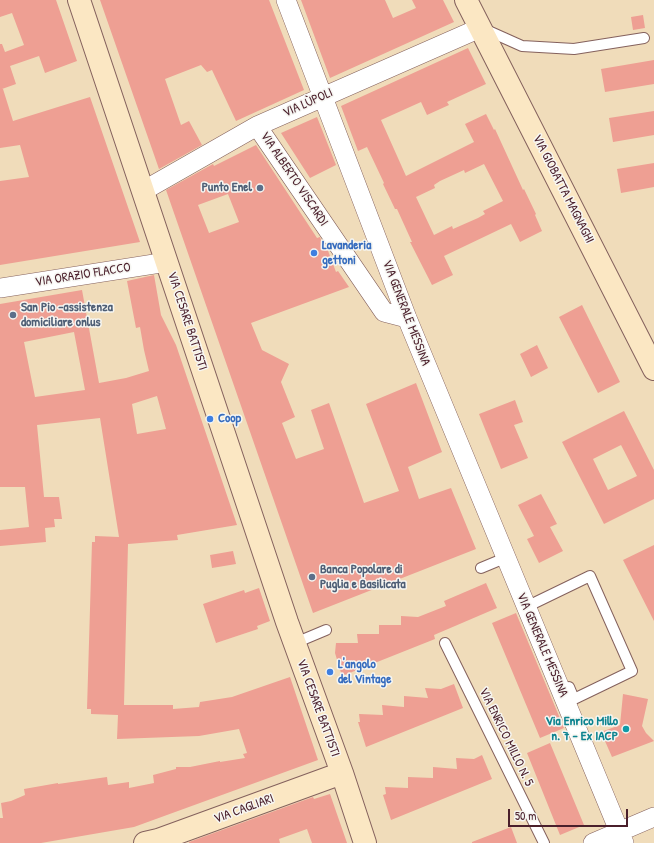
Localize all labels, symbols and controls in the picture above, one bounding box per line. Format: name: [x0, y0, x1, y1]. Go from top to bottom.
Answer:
street label: VIA LÙPOLI: [281, 85, 335, 121]
street label: VIA ALBERTO VISCARDI: [257, 129, 331, 229]
street label: VIA GIOBATTA MAGNAGHI: [529, 132, 597, 246]
place label: Punto Enel: [202, 180, 252, 196]
marker: Punto Enel: [255, 183, 265, 193]
place label: Lavanderia gettoni: [322, 238, 371, 269]
marker: Lavanderia gettoni: [309, 248, 319, 258]
street label: VIA GENERALE MESSINA: [379, 258, 433, 368]
street label: VIA ORAZIO FLACCO: [34, 260, 132, 290]
street label: VIA CESARE BATTISTI: [164, 270, 210, 372]
place label: San Pio -assistenza domiciliare onlus: [21, 300, 113, 331]
marker: San Pio -assistenza domiciliare onlus: [8, 310, 18, 320]
place label: Coop: [218, 411, 241, 427]
marker: Coop: [205, 414, 215, 424]
place label: Banca Popolare di Puglia e Basilicata: [320, 562, 406, 593]
marker: Banca Popolare di Puglia e Basilicata: [307, 572, 317, 582]
street label: VIA GENERALE MESSINA: [513, 590, 571, 700]
street label: VIA CESARE BATTISTI: [293, 657, 343, 759]
place label: L'angolo del Vintage: [338, 657, 391, 688]
marker: L'angolo del Vintage: [325, 667, 335, 677]
street label: VIA ENRICO MILLO N. 5: [475, 685, 537, 789]
place label: Via Enrico Millo n. 7 - Ex IACP: [545, 714, 618, 745]
marker: Via Enrico Millo n. 7 - Ex IACP: [621, 724, 631, 734]
street label: VIA CAGLIARI: [212, 791, 276, 827]
scale bar: [510, 801, 630, 827]
text: 50 m: [515, 807, 536, 824]

